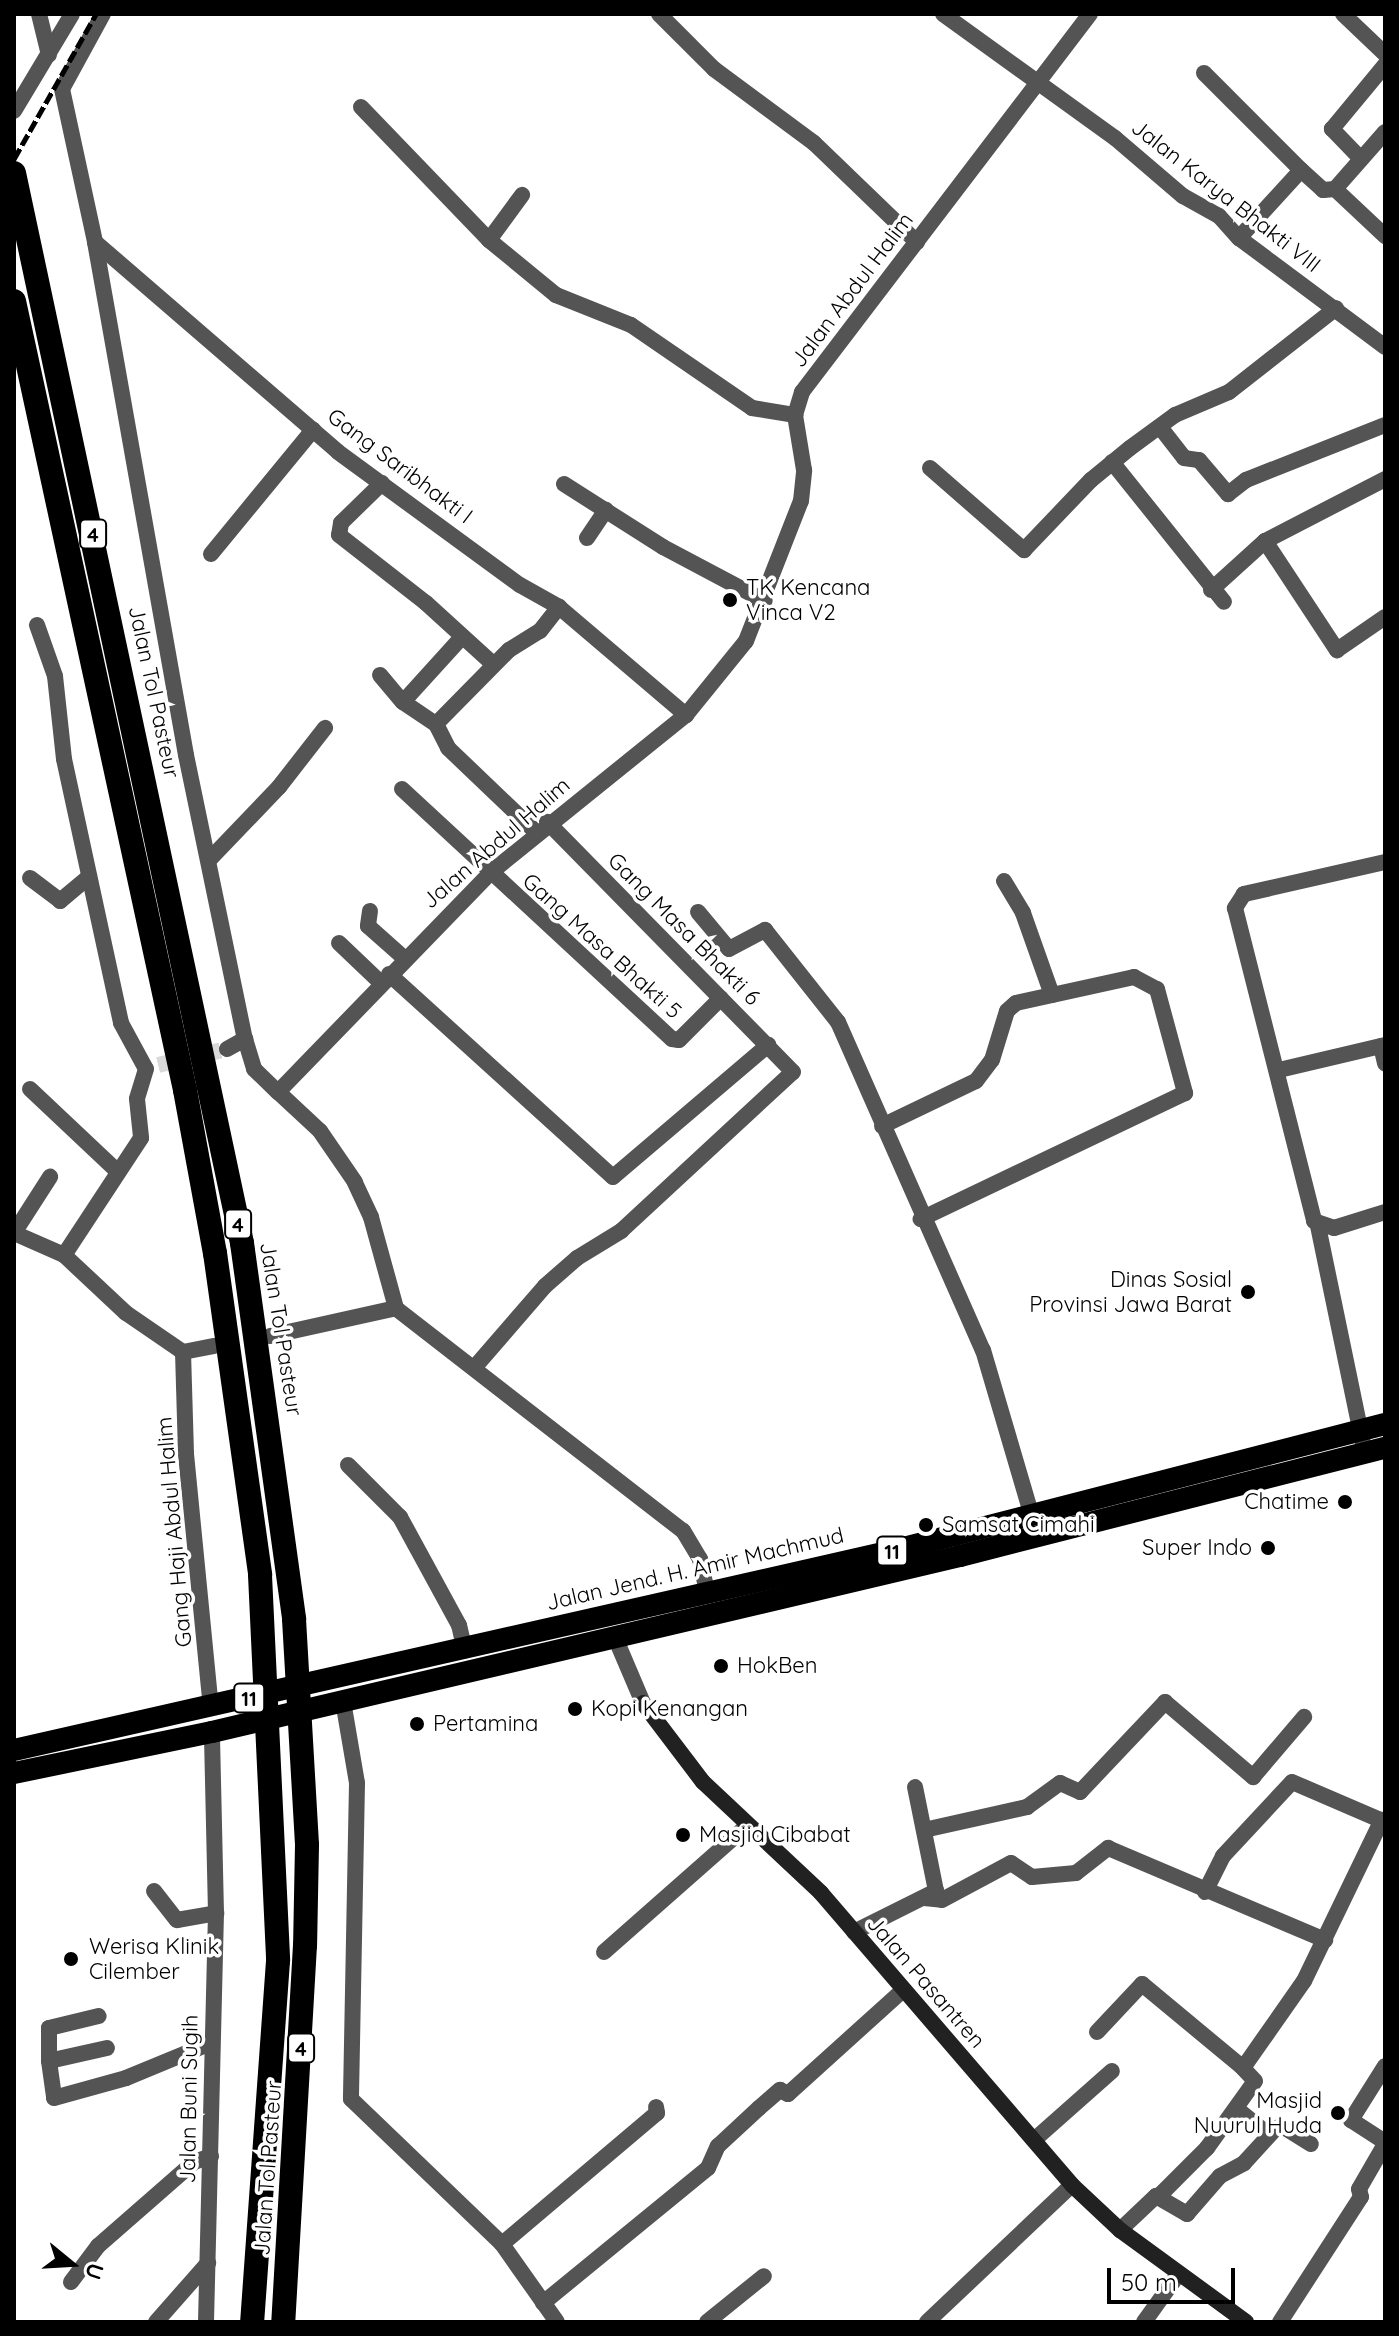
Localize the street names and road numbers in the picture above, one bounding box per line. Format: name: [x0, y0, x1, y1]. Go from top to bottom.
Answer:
street label: Jalan Karya Bhakti VIII: [1126, 114, 1326, 278]
street label: Jalan Abdul Halim: [785, 207, 919, 373]
street label: Gang Saribhakti I: [322, 403, 478, 529]
road number: 4: [79, 518, 107, 550]
street label: Jalan Tol Pasteur: [123, 603, 185, 781]
street label: Jalan Abdul Halim: [417, 772, 575, 914]
street label: Gang Masa Bhakti 6: [602, 847, 766, 1011]
street label: Gang Masa Bhakti 5: [517, 868, 687, 1024]
road number: 4: [224, 1208, 252, 1240]
street label: Jalan Tol Pasteur: [254, 1240, 308, 1418]
street label: Gang Haji Abdul Halim: [151, 1416, 197, 1648]
street label: Jalan Jend. H. Amir Machmud: [544, 1522, 846, 1616]
road number: 11: [876, 1535, 908, 1567]
road number: 11: [233, 1682, 265, 1714]
street label: Jalan Pasantren: [861, 1911, 991, 2053]
street label: Jalan Buni Sugih: [174, 2014, 204, 2184]
road number: 4: [287, 2032, 315, 2064]
street label: Jalan Tol Pasteur: [249, 2080, 287, 2256]

